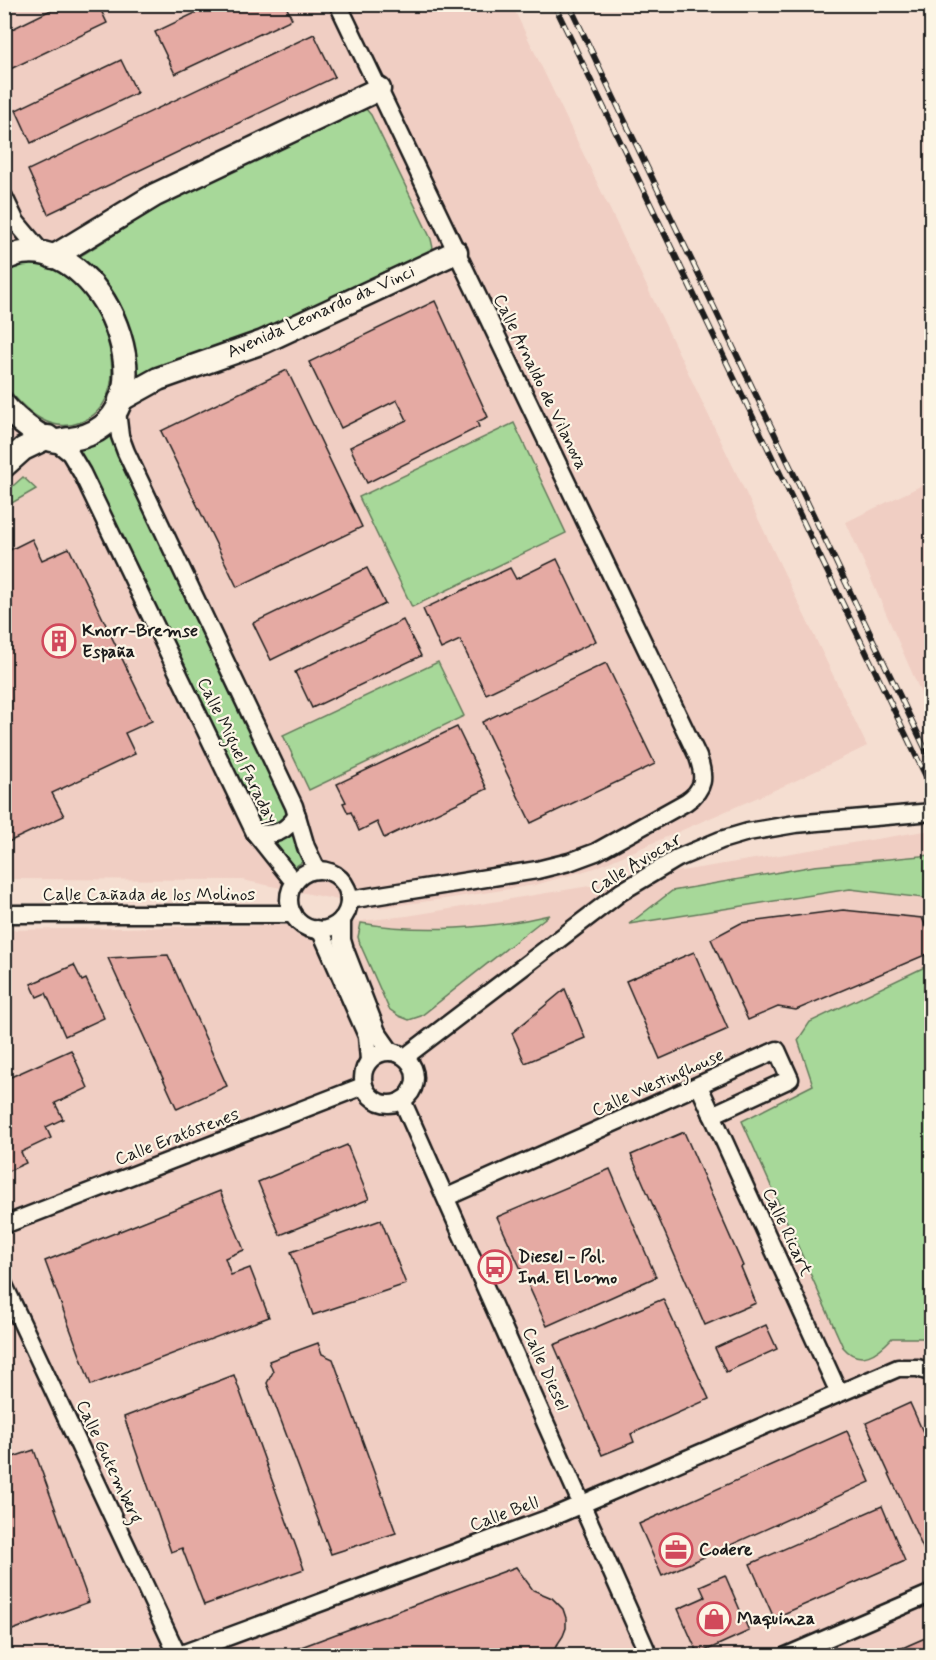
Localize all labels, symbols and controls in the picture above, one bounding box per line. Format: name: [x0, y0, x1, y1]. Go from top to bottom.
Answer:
street label: Avenida Leonardo da Vinci: [223, 260, 419, 364]
street label: Calle Arnaldo de Vilanova: [487, 290, 593, 474]
place label: Knorr-Bremse España: [82, 619, 198, 664]
building icon: Knorr-Bremse España: [41, 623, 77, 659]
street label: Calle Miguel Faraday: [189, 674, 283, 829]
street label: Calle Aviocar: [586, 827, 687, 901]
street label: Calle Cañada de los Molinos: [43, 883, 255, 907]
street label: Calle Westinghouse: [588, 1043, 729, 1125]
street label: Calle Eratóstenes: [112, 1102, 242, 1172]
street label: Calle Ricart: [756, 1184, 818, 1280]
place label: Diesel - Pol. Ind. El Lomo: [518, 1245, 617, 1290]
bus stop icon: Diesel - Pol. Ind. El Lomo: [477, 1249, 513, 1285]
street label: Calle Diesel: [516, 1324, 574, 1414]
street label: Calle Gutemberg: [68, 1396, 148, 1529]
street label: Calle Bell: [466, 1491, 542, 1537]
office icon: Codere: [658, 1532, 694, 1568]
place label: Codere: [699, 1538, 753, 1562]
shop icon: Maquinza: [696, 1601, 732, 1637]
place label: Maquinza: [737, 1607, 815, 1631]

